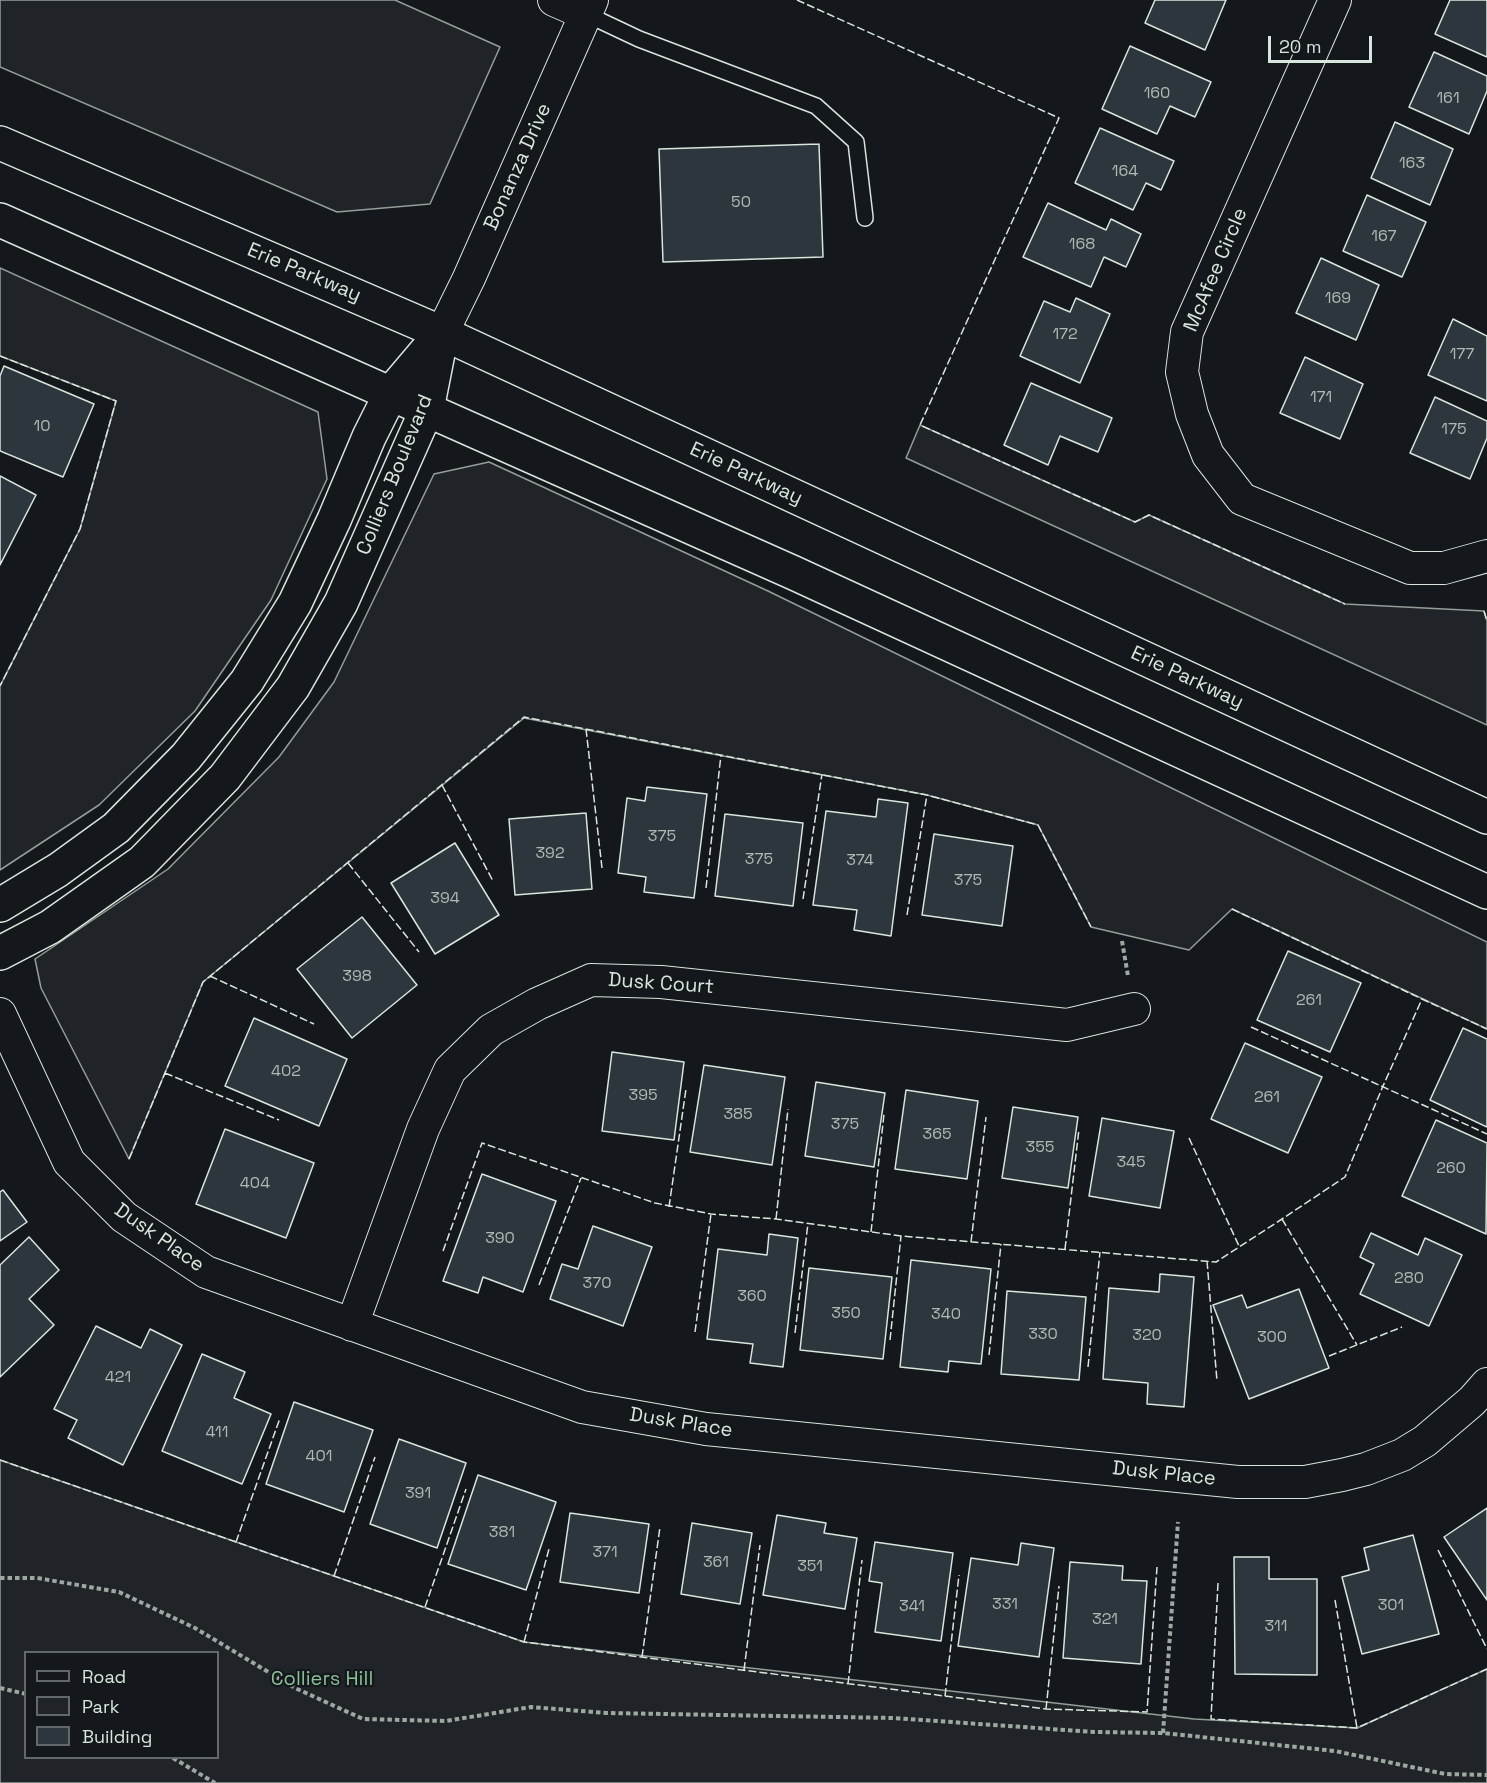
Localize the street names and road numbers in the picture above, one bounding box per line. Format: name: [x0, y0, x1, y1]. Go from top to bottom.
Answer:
street label: Bonanza Drive: [479, 100, 557, 234]
street label: McAfee Circle: [1179, 204, 1253, 336]
street label: Erie Parkway: [243, 238, 365, 308]
street label: Colliers Boulevard: [352, 391, 438, 559]
street label: Erie Parkway: [686, 437, 806, 511]
street label: Erie Parkway: [1127, 641, 1247, 715]
street label: Dusk Court: [607, 968, 715, 1000]
street label: Dusk Place: [110, 1198, 208, 1278]
street label: Dusk Place: [628, 1403, 734, 1443]
street label: Dusk Place: [1111, 1457, 1217, 1491]

